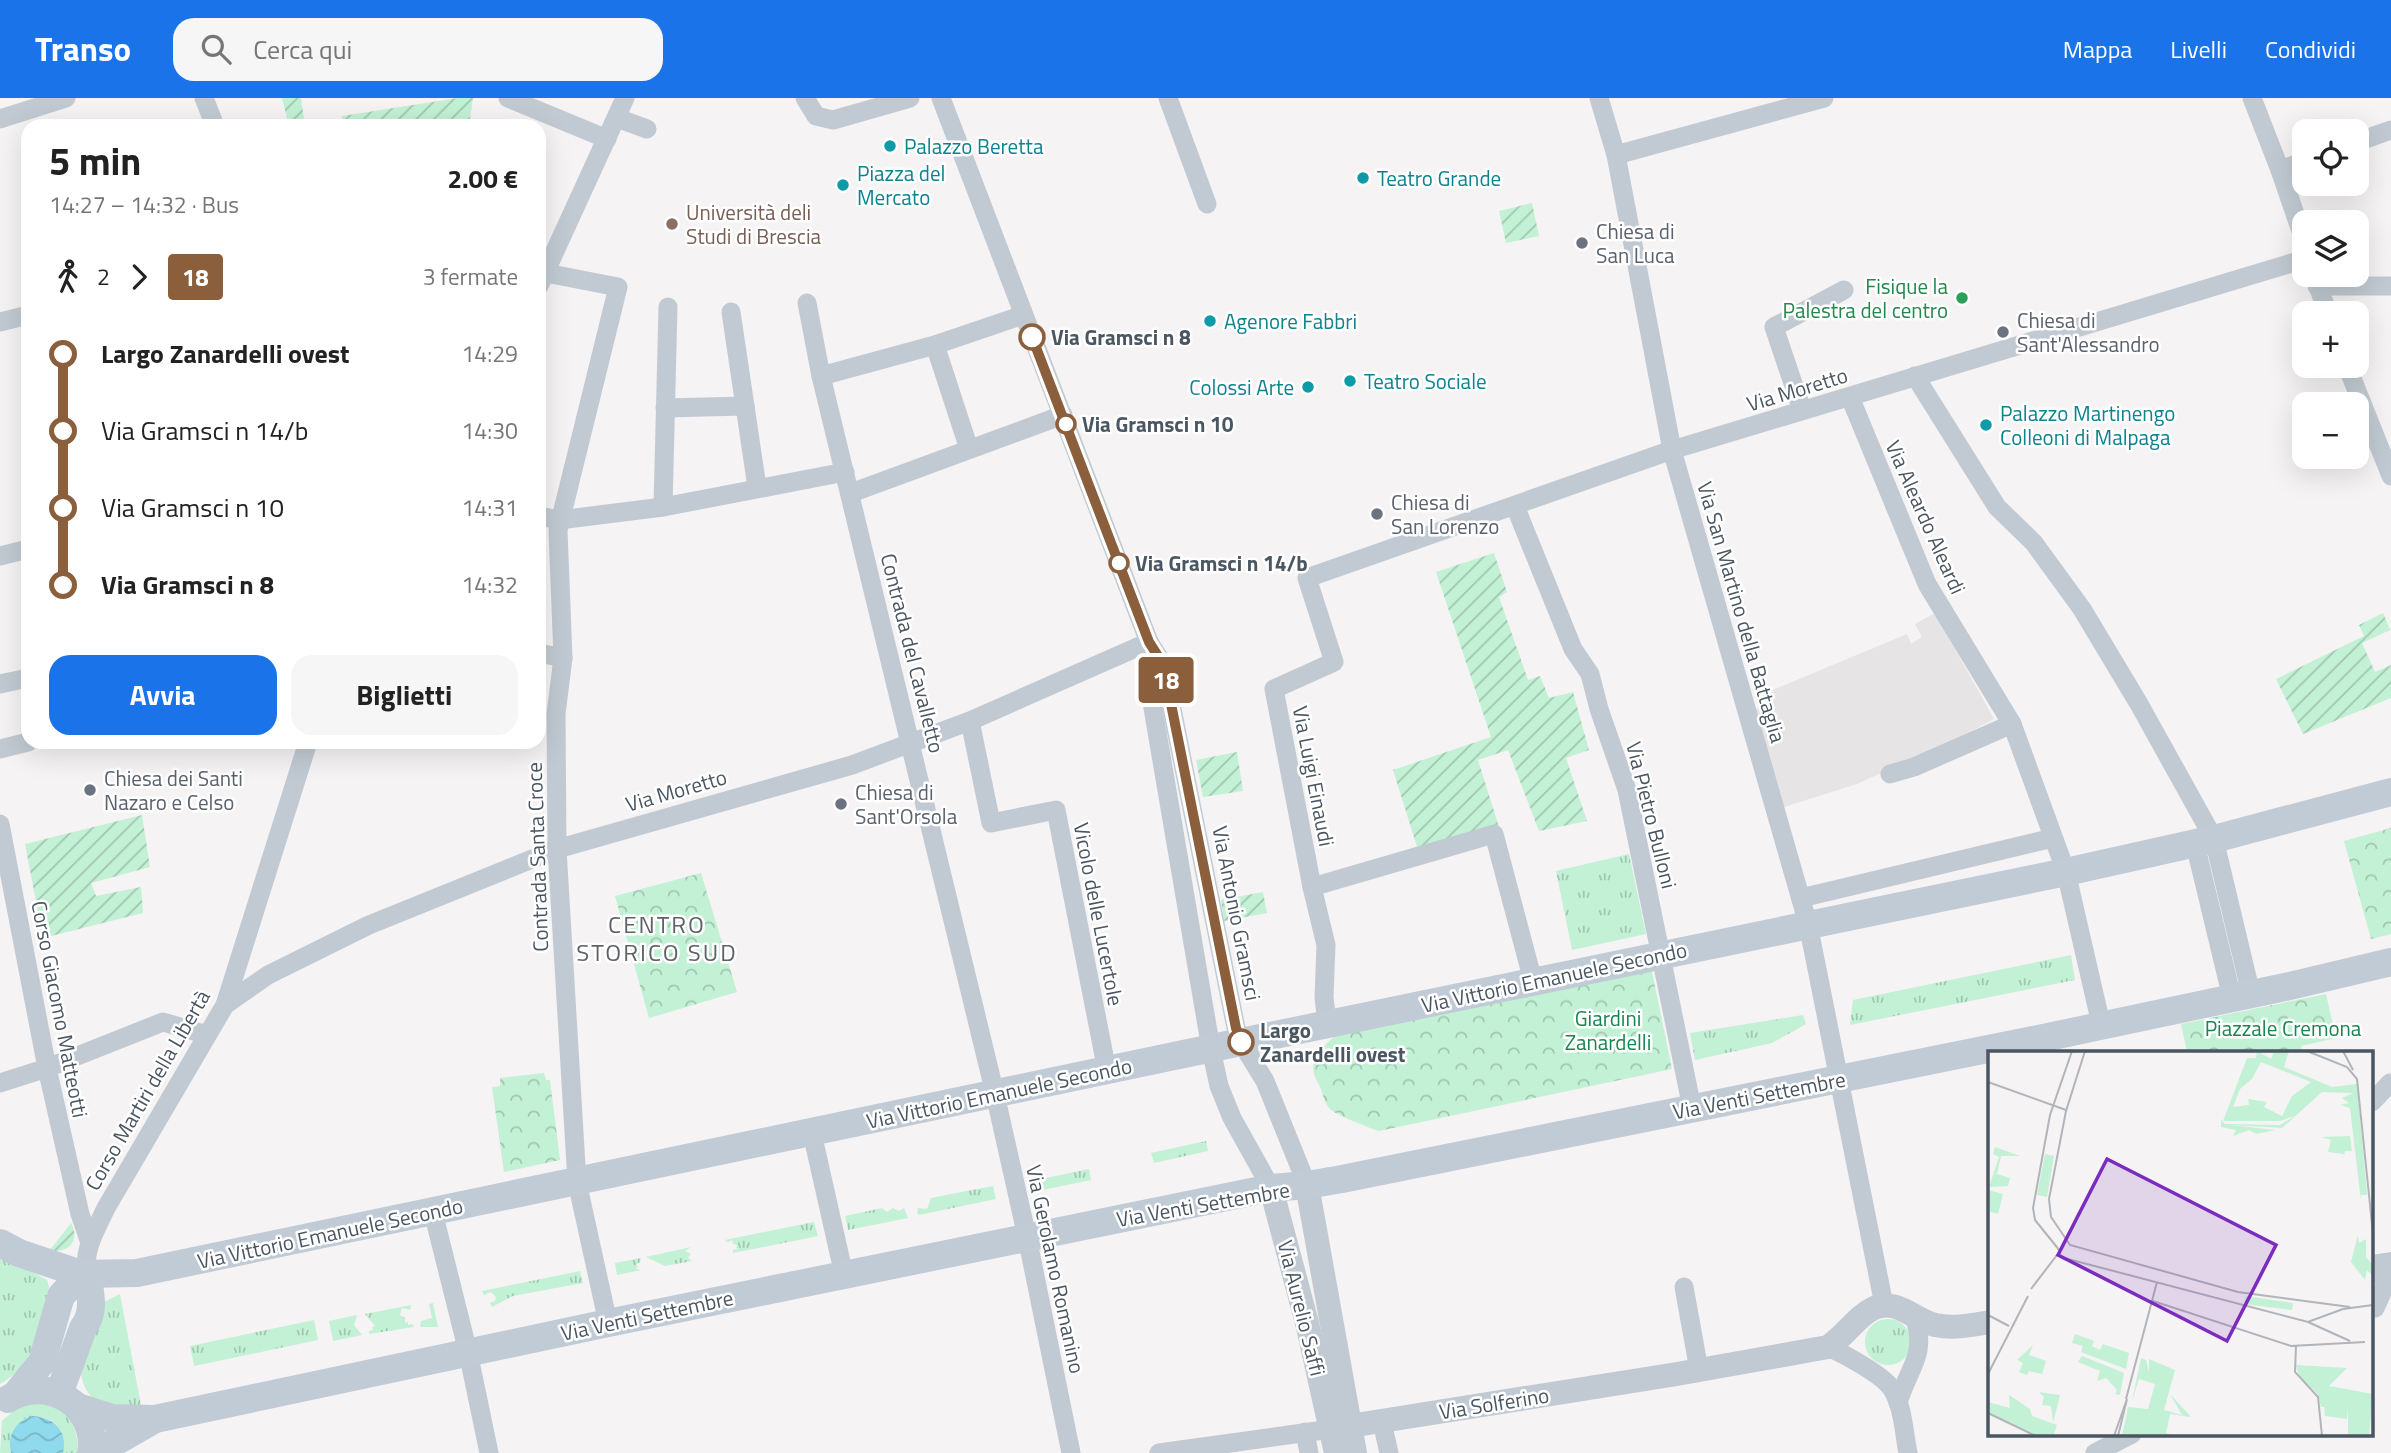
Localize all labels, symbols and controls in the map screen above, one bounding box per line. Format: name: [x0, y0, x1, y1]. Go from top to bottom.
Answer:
search box: [173, 18, 663, 81]
text: Transo: [35, 24, 131, 74]
icon: search: [197, 30, 235, 68]
text: Cerca qui: [253, 30, 352, 69]
text: Mappa: [2063, 31, 2132, 67]
text: Livelli: [2170, 31, 2227, 67]
text: Condividi: [2265, 31, 2356, 67]
map controls: [2292, 119, 2369, 469]
button: locate: [2292, 119, 2369, 196]
place label: Palazzo Beretta: [904, 130, 1044, 162]
text: 5 min: [49, 132, 141, 190]
marker: Palazzo Beretta: [882, 138, 898, 154]
place label: Piazza del Mercato: [857, 157, 945, 213]
text: 2.00 €: [447, 159, 518, 198]
place label: Teatro Grande: [1377, 162, 1501, 194]
marker: Teatro Grande: [1355, 170, 1371, 186]
marker: Piazza del Mercato: [835, 177, 851, 193]
text: 14:27 – 14:32 · Bus: [49, 187, 239, 222]
place label: Università deli Studi di Brescia: [686, 196, 821, 252]
button: layers: [2292, 210, 2369, 287]
place label: Chiesa di San Luca: [1596, 215, 1675, 271]
marker: Università deli Studi di Brescia: [664, 216, 680, 232]
marker: Chiesa di San Luca: [1574, 235, 1590, 251]
icon: walk: [49, 258, 87, 296]
icon: forward: [120, 258, 158, 296]
text: 2: [97, 259, 110, 294]
text: 18: [182, 259, 209, 295]
text: 3 fermate: [423, 259, 518, 294]
place label: Fisique la Palestra del centro: [1783, 270, 1948, 326]
marker: Fisique la Palestra del centro: [1954, 290, 1970, 306]
button: +: [2292, 301, 2369, 378]
place label: Chiesa di Sant'Alessandro: [2017, 304, 2160, 360]
place label: Agenore Fabbri: [1224, 305, 1357, 337]
marker: Agenore Fabbri: [1202, 313, 1218, 329]
place label: Via Gramsci n 8: [1051, 321, 1191, 353]
marker: Via Gramsci n 8: [1019, 324, 1045, 350]
marker: Chiesa di Sant'Alessandro: [1995, 324, 2011, 340]
text: Largo Zanardelli ovest: [101, 334, 350, 373]
text: 14:29: [461, 336, 518, 371]
street label: Via Moretto: [1743, 358, 1851, 420]
place label: Teatro Sociale: [1364, 365, 1487, 397]
place label: Colossi Arte: [1189, 371, 1294, 403]
marker: Teatro Sociale: [1342, 373, 1358, 389]
marker: Colossi Arte: [1300, 379, 1316, 395]
button: −: [2292, 392, 2369, 469]
place label: Palazzo Martinengo Colleoni di Malpaga: [2000, 397, 2175, 453]
place label: Via Gramsci n 10: [1082, 408, 1234, 440]
text: Via Gramsci n 14/b: [101, 411, 308, 450]
text: 14:30: [461, 413, 518, 448]
marker: Via Gramsci n 10: [1056, 414, 1076, 434]
marker: Palazzo Martinengo Colleoni di Malpaga: [1978, 417, 1994, 433]
street label: Via Aleardo Aleardi: [1878, 435, 1974, 599]
street label: Via San Martino della Battaglia: [1689, 478, 1795, 747]
place label: Chiesa di San Lorenzo: [1391, 486, 1499, 542]
text: Via Gramsci n 10: [101, 488, 284, 527]
text: 14:31: [461, 490, 518, 525]
marker: Chiesa di San Lorenzo: [1369, 506, 1385, 522]
place label: Via Gramsci n 14/b: [1135, 547, 1308, 579]
street label: Contrada del Cavalletto: [873, 550, 953, 756]
marker: Via Gramsci n 14/b: [1109, 553, 1129, 573]
text: Via Gramsci n 8: [101, 565, 274, 604]
text: 14:32: [461, 567, 518, 602]
button: Avvia: [49, 655, 277, 735]
button: Biglietti: [291, 655, 518, 735]
line badge: 18: [1134, 657, 1198, 703]
text: 18: [1153, 662, 1179, 698]
street label: Via Luigi Einaudi: [1285, 703, 1343, 849]
street label: Via Pietro Bulloni: [1618, 738, 1686, 892]
street label: Via Moretto: [622, 760, 730, 820]
place label: Chiesa dei Santi Nazaro e Celso: [104, 762, 243, 818]
street label: Contrada Santa Croce: [518, 762, 556, 952]
place label: Chiesa di Sant'Orsola: [855, 776, 958, 832]
marker: Chiesa dei Santi Nazaro e Celso: [82, 782, 98, 798]
marker: Chiesa di Sant'Orsola: [833, 796, 849, 812]
street label: Vicolo delle Lucertole: [1066, 820, 1132, 1008]
street label: Via Antonio Gramsci: [1204, 823, 1270, 1003]
street label: Corso Giacomo Matteotti: [23, 898, 97, 1120]
district label: CENTRO STORICO SUD: [576, 906, 738, 970]
street label: Via Vittorio Emanuele Secondo: [1418, 933, 1690, 1021]
street label: Corso Martiri della Libertà: [76, 983, 218, 1196]
park label: Giardini Zanardelli: [1565, 1002, 1651, 1058]
park label: Piazzale Cremona: [2205, 1012, 2362, 1044]
place label: Largo Zanardelli ovest: [1260, 1014, 1406, 1070]
marker: Largo Zanardelli ovest: [1228, 1029, 1254, 1055]
street label: Via Vittorio Emanuele Secondo: [863, 1049, 1135, 1137]
inset map: [1988, 1051, 2374, 1436]
street label: Via Venti Settembre: [1670, 1063, 1848, 1127]
street label: Via Gerolamo Romanino: [1018, 1162, 1094, 1376]
street label: Via Venti Settembre: [1114, 1173, 1292, 1235]
street label: Via Vittorio Emanuele Secondo: [194, 1189, 466, 1277]
street label: Via Aurelio Saffi: [1270, 1237, 1334, 1379]
street label: Via Venti Settembre: [558, 1281, 736, 1349]
street label: Via Solferino: [1437, 1379, 1551, 1427]

